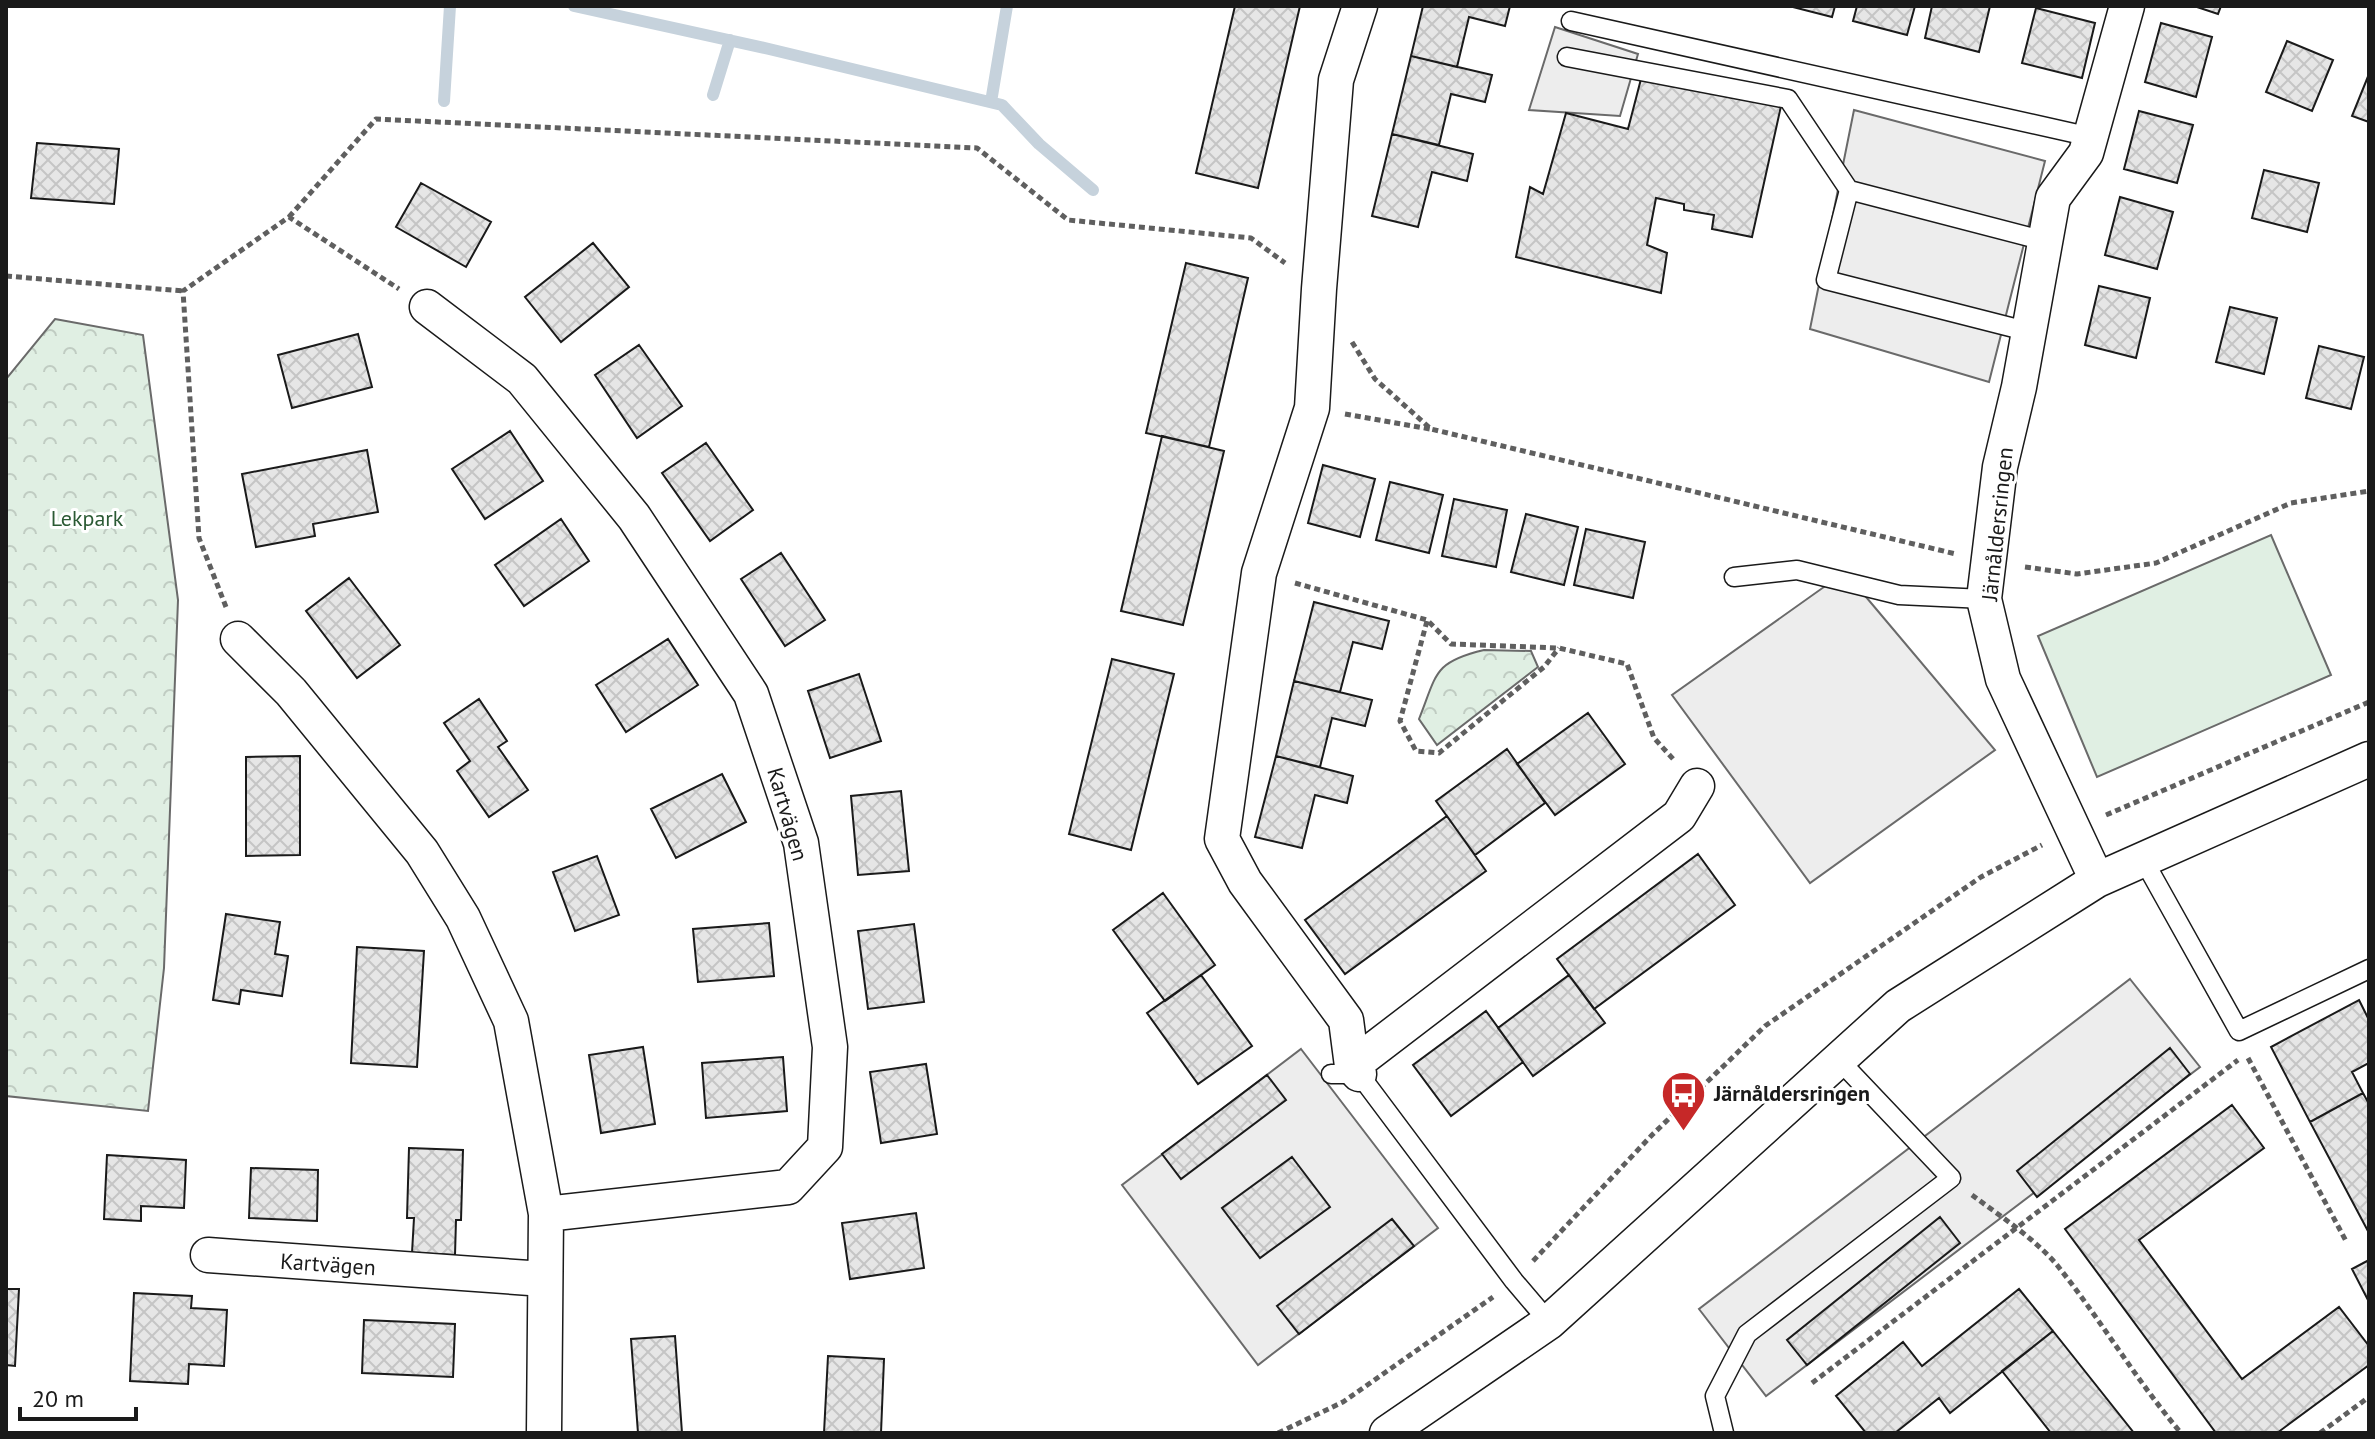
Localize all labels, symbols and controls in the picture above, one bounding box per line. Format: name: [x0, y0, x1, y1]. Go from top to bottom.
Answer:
street label: Järnåldersringen: [1975, 446, 2019, 603]
park label: Lekpark: [51, 504, 124, 532]
street label: Kartvägen: [761, 764, 815, 864]
bus stop icon: Järnåldersringen: [1659, 1069, 1707, 1132]
place label: Järnåldersringen: [1713, 1079, 1870, 1107]
street label: Kartvägen: [279, 1247, 377, 1281]
scale bar: [20, 1371, 136, 1421]
text: 20 m: [32, 1383, 84, 1414]

